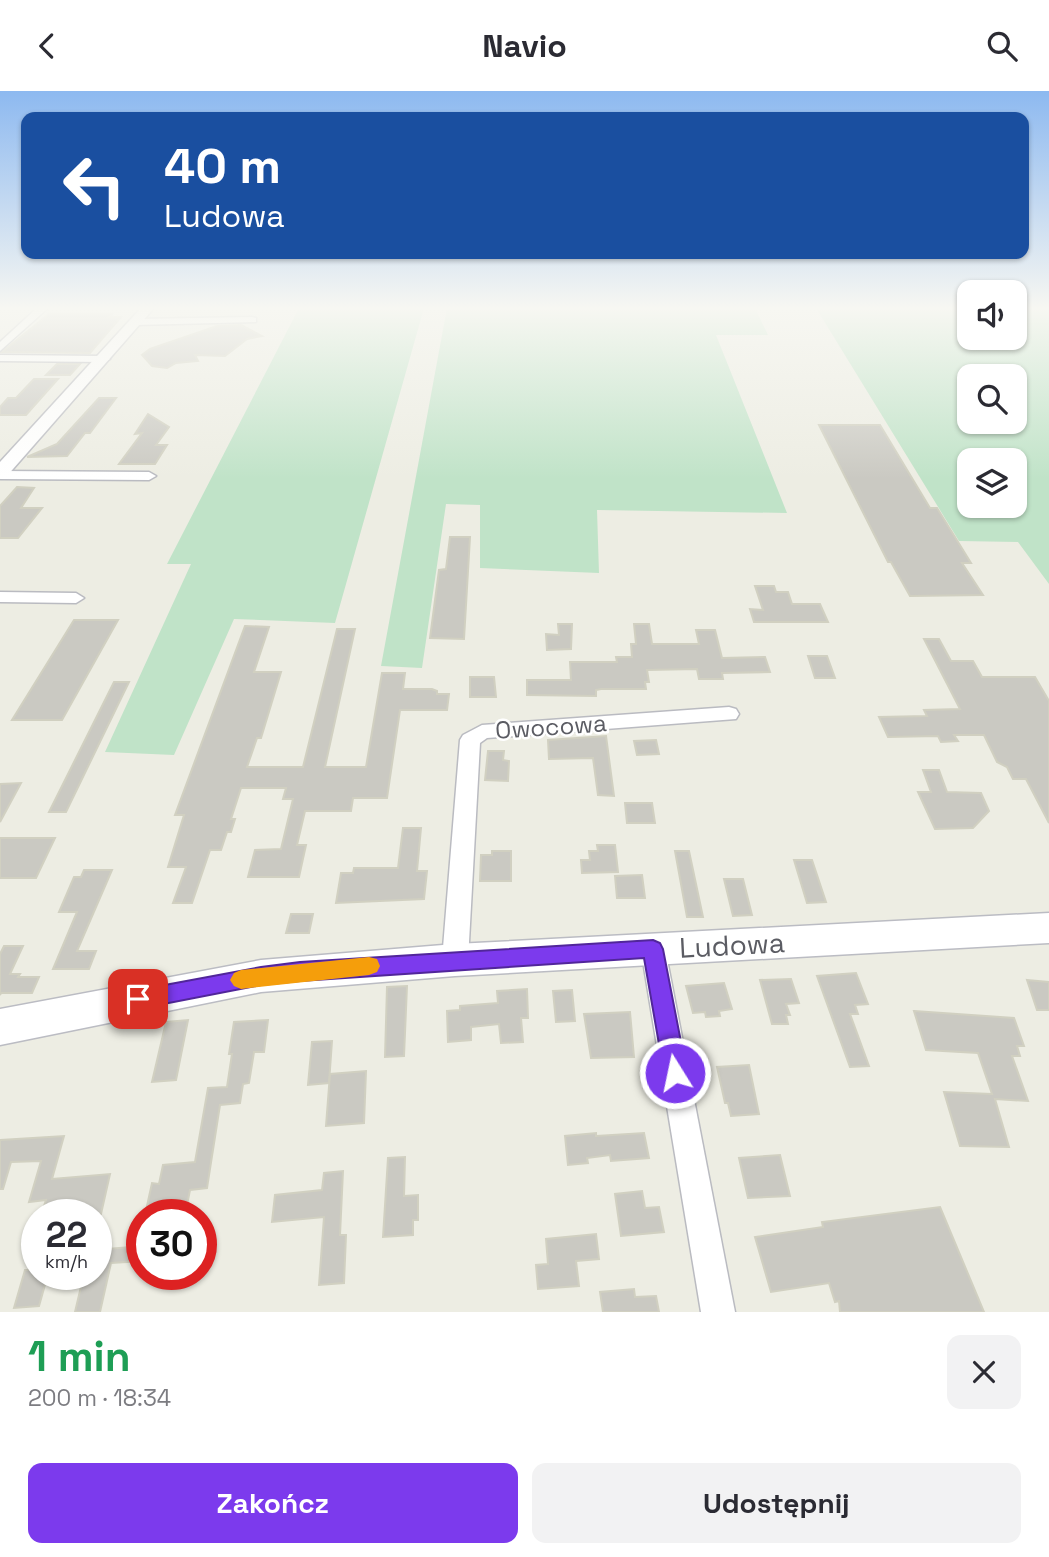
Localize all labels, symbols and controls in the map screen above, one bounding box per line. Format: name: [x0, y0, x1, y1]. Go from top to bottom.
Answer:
text: Navio: [482, 26, 567, 66]
icon: back: [28, 27, 66, 65]
icon: search: [983, 27, 1021, 65]
text: 40 m: [164, 135, 281, 197]
icon: left: [49, 140, 140, 231]
text: Ludowa: [164, 196, 285, 236]
map controls: [957, 280, 1027, 518]
button: sound: [957, 280, 1027, 350]
button: search: [957, 364, 1027, 434]
button: layers: [957, 448, 1027, 518]
street label: Owocowa: [494, 707, 608, 746]
street label: Ludowa: [678, 924, 786, 966]
pin: [108, 969, 168, 1029]
icon: arrive: [119, 980, 157, 1018]
position arrow: [638, 1036, 712, 1110]
speed limit sign: 30: [126, 1199, 217, 1290]
text: 22: [46, 1213, 87, 1257]
text: km/h: [45, 1250, 88, 1273]
text: 1 min: [28, 1330, 131, 1383]
button: close: [947, 1335, 1021, 1409]
text: 200 m · 18:34: [28, 1383, 171, 1413]
button: Zakończ: [28, 1463, 518, 1543]
button: Udostępnij: [532, 1463, 1021, 1543]

